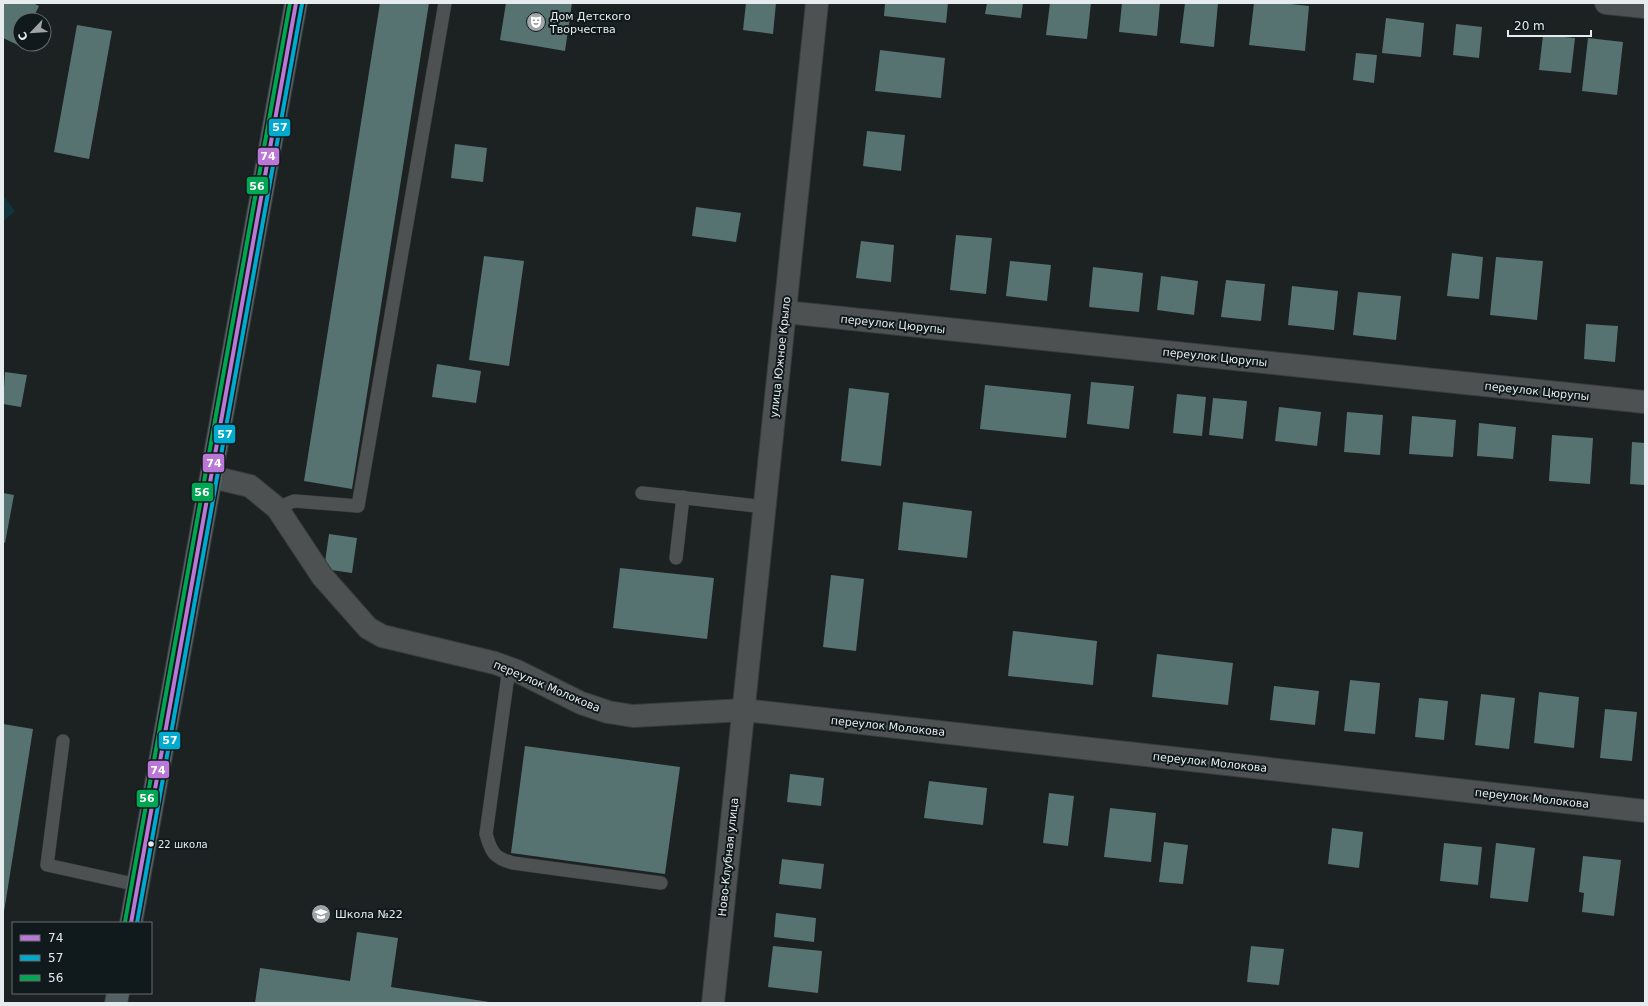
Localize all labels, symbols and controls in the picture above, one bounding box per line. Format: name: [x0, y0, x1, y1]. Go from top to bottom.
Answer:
place label: Дом Детского Творчества: [549, 10, 631, 36]
theatre icon: Дом Детского Творчества: [525, 11, 547, 33]
north arrow: [12, 12, 52, 52]
scale bar: [1508, 12, 1591, 38]
text: 20 m: [1514, 19, 1545, 33]
text: С: [16, 30, 31, 42]
line badge: 57: [268, 118, 291, 137]
text: 57: [272, 121, 288, 134]
line badge: 74: [257, 147, 280, 166]
text: 74: [260, 150, 276, 163]
line badge: 56: [246, 176, 269, 195]
text: 56: [249, 180, 265, 193]
street label: улица Южное Крыло: [768, 296, 793, 418]
street label: переулок Цюрупы: [840, 313, 946, 336]
street label: переулок Цюрупы: [1162, 346, 1268, 369]
street label: переулок Цюрупы: [1484, 380, 1590, 403]
line badge: 57: [213, 424, 236, 444]
text: 57: [217, 428, 233, 441]
line badge: 74: [202, 453, 225, 473]
text: 74: [206, 457, 222, 470]
line badge: 56: [191, 482, 214, 502]
text: 56: [194, 486, 210, 499]
street label: переулок Молокова: [491, 658, 602, 715]
street label: переулок Молокова: [830, 714, 946, 739]
line badge: 57: [158, 731, 181, 750]
text: 57: [162, 734, 178, 747]
street label: переулок Молокова: [1152, 750, 1268, 775]
line badge: 74: [147, 760, 170, 779]
text: 74: [150, 764, 166, 777]
street label: переулок Молокова: [1474, 786, 1590, 811]
line badge: 56: [136, 789, 159, 808]
text: 56: [139, 792, 155, 805]
street label: Ново-Клубная улица: [716, 797, 741, 917]
marker: 22 школа: [146, 839, 156, 849]
place label: 22 школа: [158, 839, 208, 850]
school or university icon: Школа №22: [310, 903, 332, 925]
place label: Школа №22: [335, 908, 403, 921]
legend: [12, 922, 152, 994]
text: 74: [48, 931, 63, 945]
text: 57: [48, 951, 63, 965]
text: 56: [48, 971, 63, 985]

